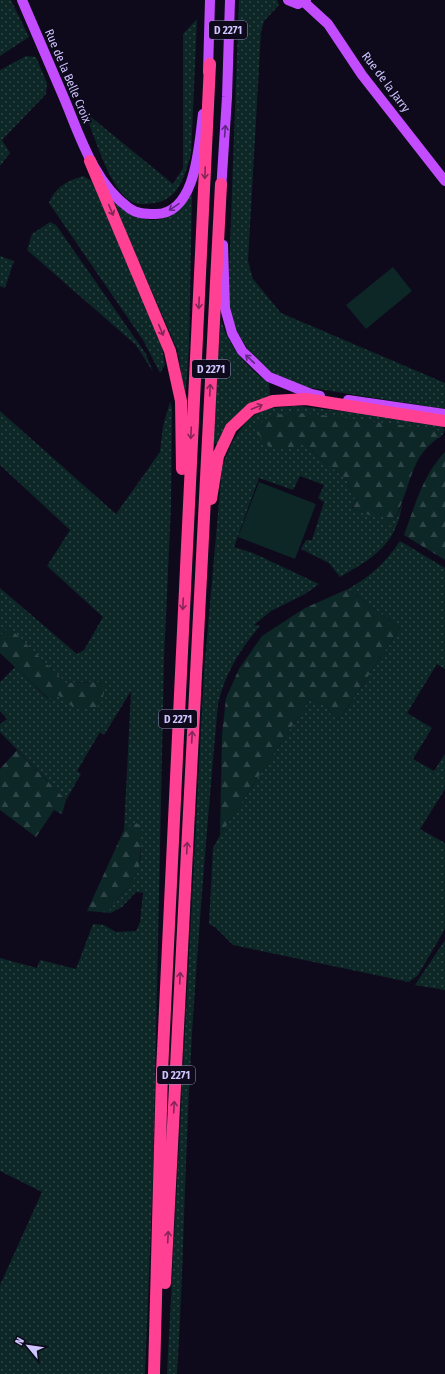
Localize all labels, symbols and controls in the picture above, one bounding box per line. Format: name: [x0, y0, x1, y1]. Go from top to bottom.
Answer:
road number: D 2271: [209, 21, 247, 39]
street label: Rue de la Belle Croix: [42, 27, 94, 126]
street label: Rue de la Jarry: [359, 49, 413, 115]
one-way arrow: [221, 125, 228, 138]
one-way arrow: [201, 166, 209, 179]
one-way arrow: [168, 203, 179, 211]
one-way arrow: [108, 204, 115, 216]
one-way arrow: [195, 296, 203, 309]
one-way arrow: [158, 324, 166, 336]
one-way arrow: [245, 354, 255, 364]
road number: D 2271: [192, 360, 230, 378]
one-way arrow: [206, 384, 214, 397]
one-way arrow: [251, 403, 263, 410]
one-way arrow: [188, 426, 195, 439]
one-way arrow: [179, 597, 187, 610]
road number: D 2271: [159, 710, 197, 728]
one-way arrow: [189, 731, 196, 744]
one-way arrow: [183, 842, 190, 855]
one-way arrow: [177, 972, 184, 985]
road number: D 2271: [157, 1066, 195, 1084]
one-way arrow: [170, 1101, 178, 1114]
one-way arrow: [164, 1231, 171, 1244]
north arrow: [8, 1326, 48, 1366]
text: N: [12, 1335, 27, 1347]

